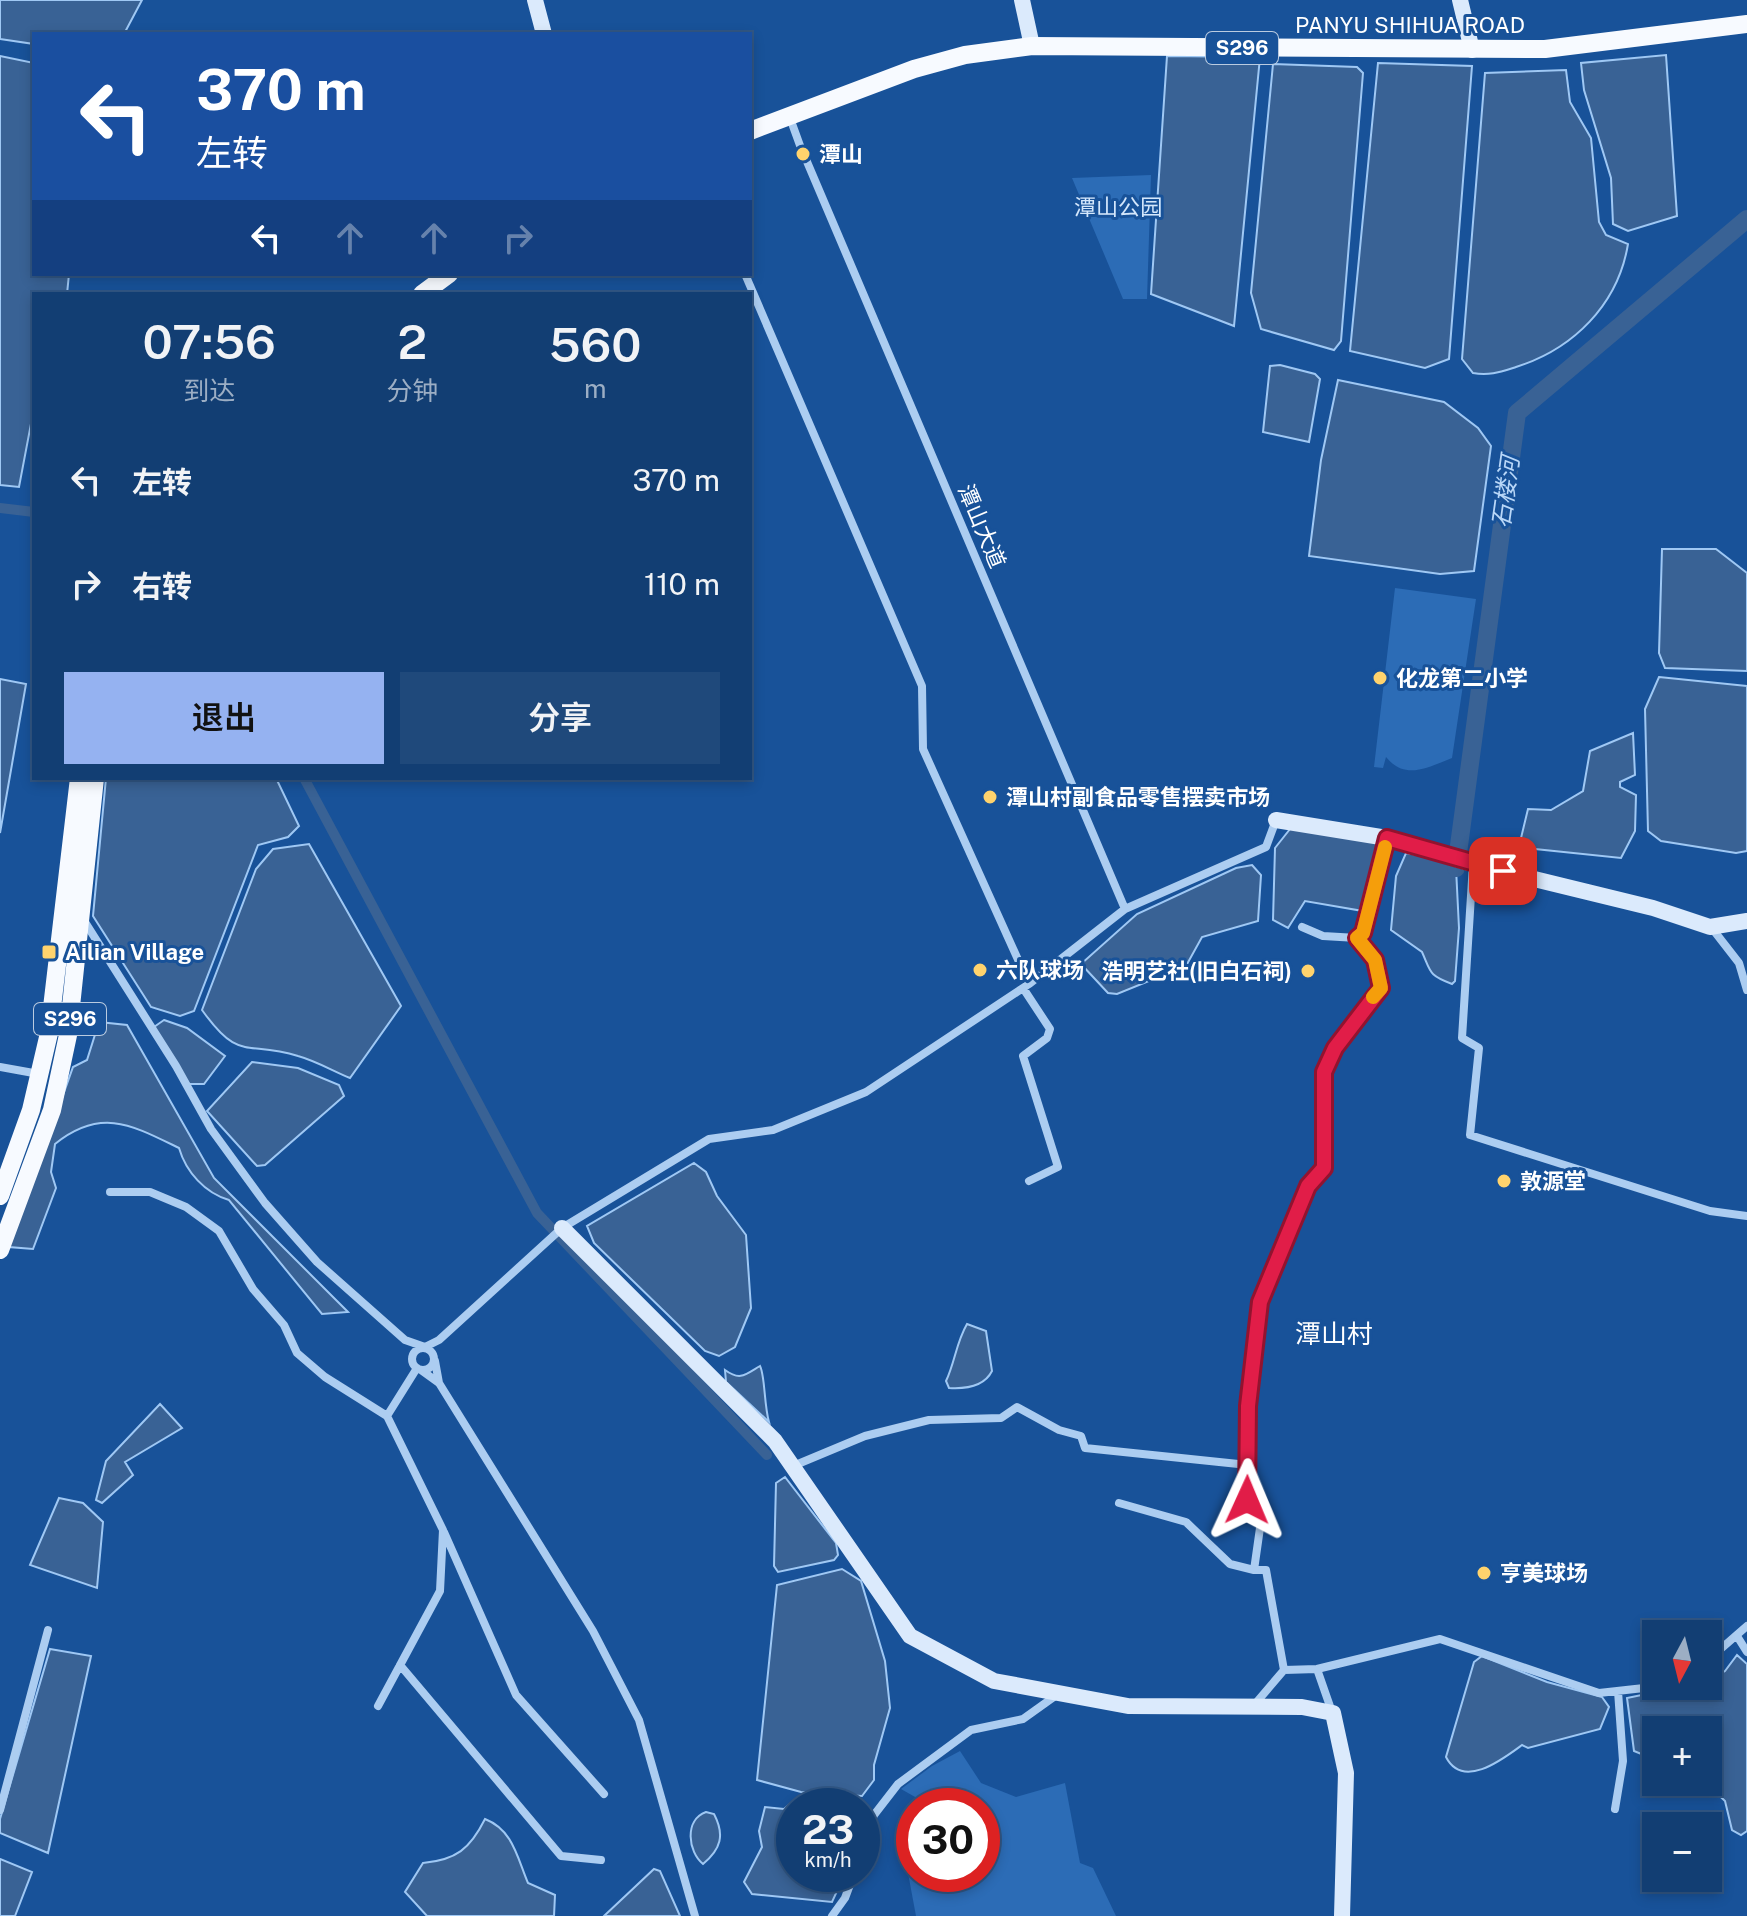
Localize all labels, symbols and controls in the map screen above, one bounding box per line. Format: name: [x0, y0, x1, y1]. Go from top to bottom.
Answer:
street label: PANYU SHIHUA ROAD: [1295, 12, 1525, 38]
road number: S296: [1206, 32, 1278, 64]
text: 370 m: [196, 57, 366, 123]
icon: left: [64, 64, 168, 168]
text: 左转: [196, 132, 268, 174]
place label: 潭山: [819, 141, 863, 167]
marker: 潭山: [794, 145, 812, 163]
park label: 潭山公园: [1074, 194, 1162, 220]
icon: left: [244, 216, 288, 260]
icon: ahead: [328, 216, 372, 260]
icon: ahead: [412, 216, 456, 260]
icon: right: [496, 216, 540, 260]
text: 07:56: [143, 313, 276, 370]
text: 2: [398, 313, 427, 370]
text: 560: [549, 316, 641, 373]
text: m: [584, 373, 606, 404]
text: 到达: [183, 375, 235, 406]
text: 分钟: [386, 375, 438, 406]
water label: 石楼河: [1486, 450, 1524, 529]
icon: left: [64, 458, 108, 502]
text: 370 m: [633, 462, 720, 498]
text: 左转: [132, 464, 192, 500]
street label: 潭山大道: [953, 480, 1011, 572]
icon: right: [64, 562, 108, 606]
text: 110 m: [644, 566, 720, 602]
text: 右转: [132, 568, 192, 604]
place label: 化龙第二小学: [1396, 665, 1528, 691]
marker: 化龙第二小学: [1371, 669, 1389, 687]
button: 退出: [64, 672, 384, 764]
button: 分享: [400, 672, 720, 764]
place label: 潭山村副食品零售摆卖市场: [1006, 784, 1270, 810]
marker: 潭山村副食品零售摆卖市场: [981, 788, 999, 806]
pin: [1469, 837, 1537, 905]
icon: arrive: [1481, 849, 1525, 893]
place label: Ailian Village: [65, 939, 204, 965]
marker: Ailian Village: [40, 943, 58, 961]
place label: 六队球场: [996, 957, 1084, 983]
place label: 浩明艺社(旧白石祠): [1101, 958, 1292, 984]
marker: 六队球场: [971, 961, 989, 979]
marker: 浩明艺社(旧白石祠): [1299, 962, 1317, 980]
road number: S296: [34, 1003, 106, 1035]
place label: 敦源堂: [1520, 1168, 1586, 1194]
marker: 敦源堂: [1495, 1172, 1513, 1190]
district label: 潭山村: [1295, 1318, 1373, 1349]
position arrow: [1205, 1458, 1289, 1542]
place label: 亨美球场: [1500, 1560, 1588, 1586]
marker: 亨美球场: [1475, 1564, 1493, 1582]
north arrow: [1642, 1620, 1722, 1700]
map controls: [1642, 1620, 1722, 1892]
button: +: [1642, 1716, 1722, 1796]
speed limit sign: 30: [896, 1788, 1000, 1892]
text: 23: [802, 1806, 854, 1853]
button: −: [1642, 1812, 1722, 1892]
text: km/h: [804, 1848, 852, 1872]

